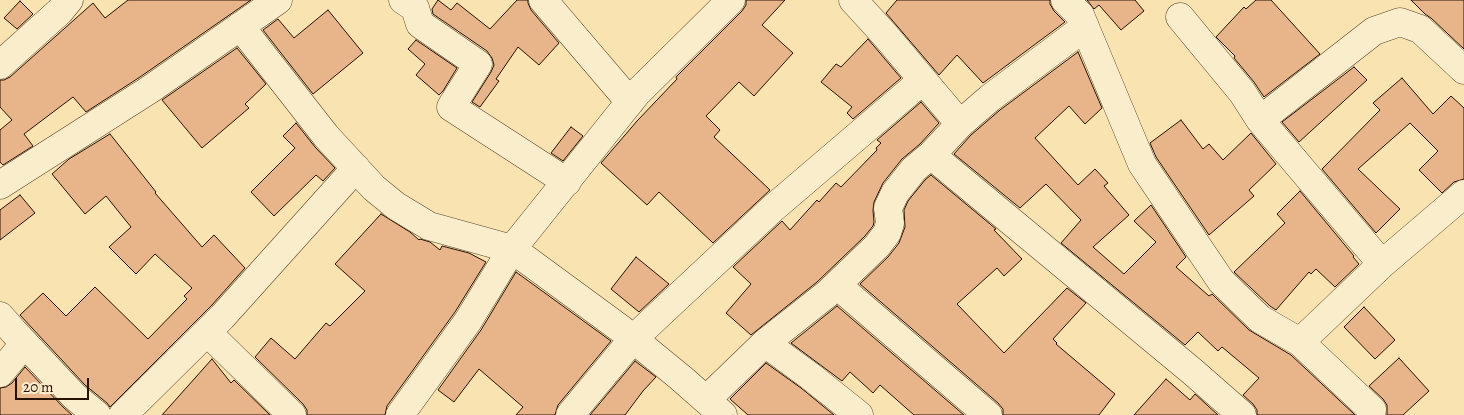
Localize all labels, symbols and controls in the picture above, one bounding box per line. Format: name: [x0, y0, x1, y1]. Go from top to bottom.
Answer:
scale bar: [18, 368, 91, 400]
text: 20 m: [23, 377, 54, 397]

